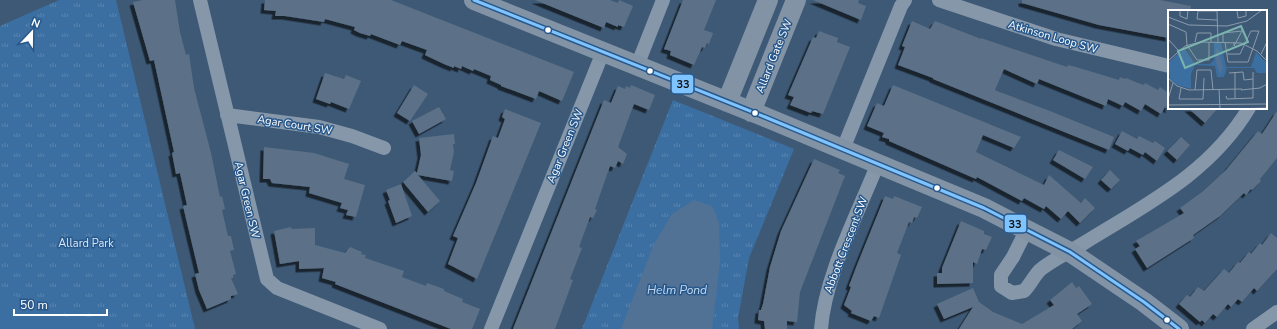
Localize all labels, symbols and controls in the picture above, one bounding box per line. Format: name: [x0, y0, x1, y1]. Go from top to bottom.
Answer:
inset map: [1168, 10, 1267, 109]
north arrow: [12, 12, 52, 52]
text: N: [29, 15, 42, 32]
street label: Allard Gate SW: [752, 17, 796, 95]
street label: Atkinson Loop SW: [1006, 17, 1100, 57]
unlabelled marker: [543, 25, 553, 35]
unlabelled marker: [645, 66, 655, 76]
line badge: 33: [671, 74, 694, 94]
text: 33: [676, 77, 690, 92]
street label: Agar Green SW: [543, 107, 587, 185]
unlabelled marker: [750, 108, 760, 118]
street label: Agar Court SW: [256, 112, 334, 138]
street label: Agar Green SW: [231, 160, 263, 240]
unlabelled marker: [932, 183, 942, 193]
street label: Abbott Crescent SW: [821, 195, 871, 295]
line badge: 33: [1004, 214, 1027, 233]
text: 33: [1008, 217, 1022, 232]
park label: Allard Park: [58, 236, 114, 251]
water label: Helm Pond: [647, 282, 707, 298]
scale bar: [14, 291, 107, 317]
text: 50 m: [20, 297, 48, 313]
unlabelled marker: [1162, 315, 1172, 325]

